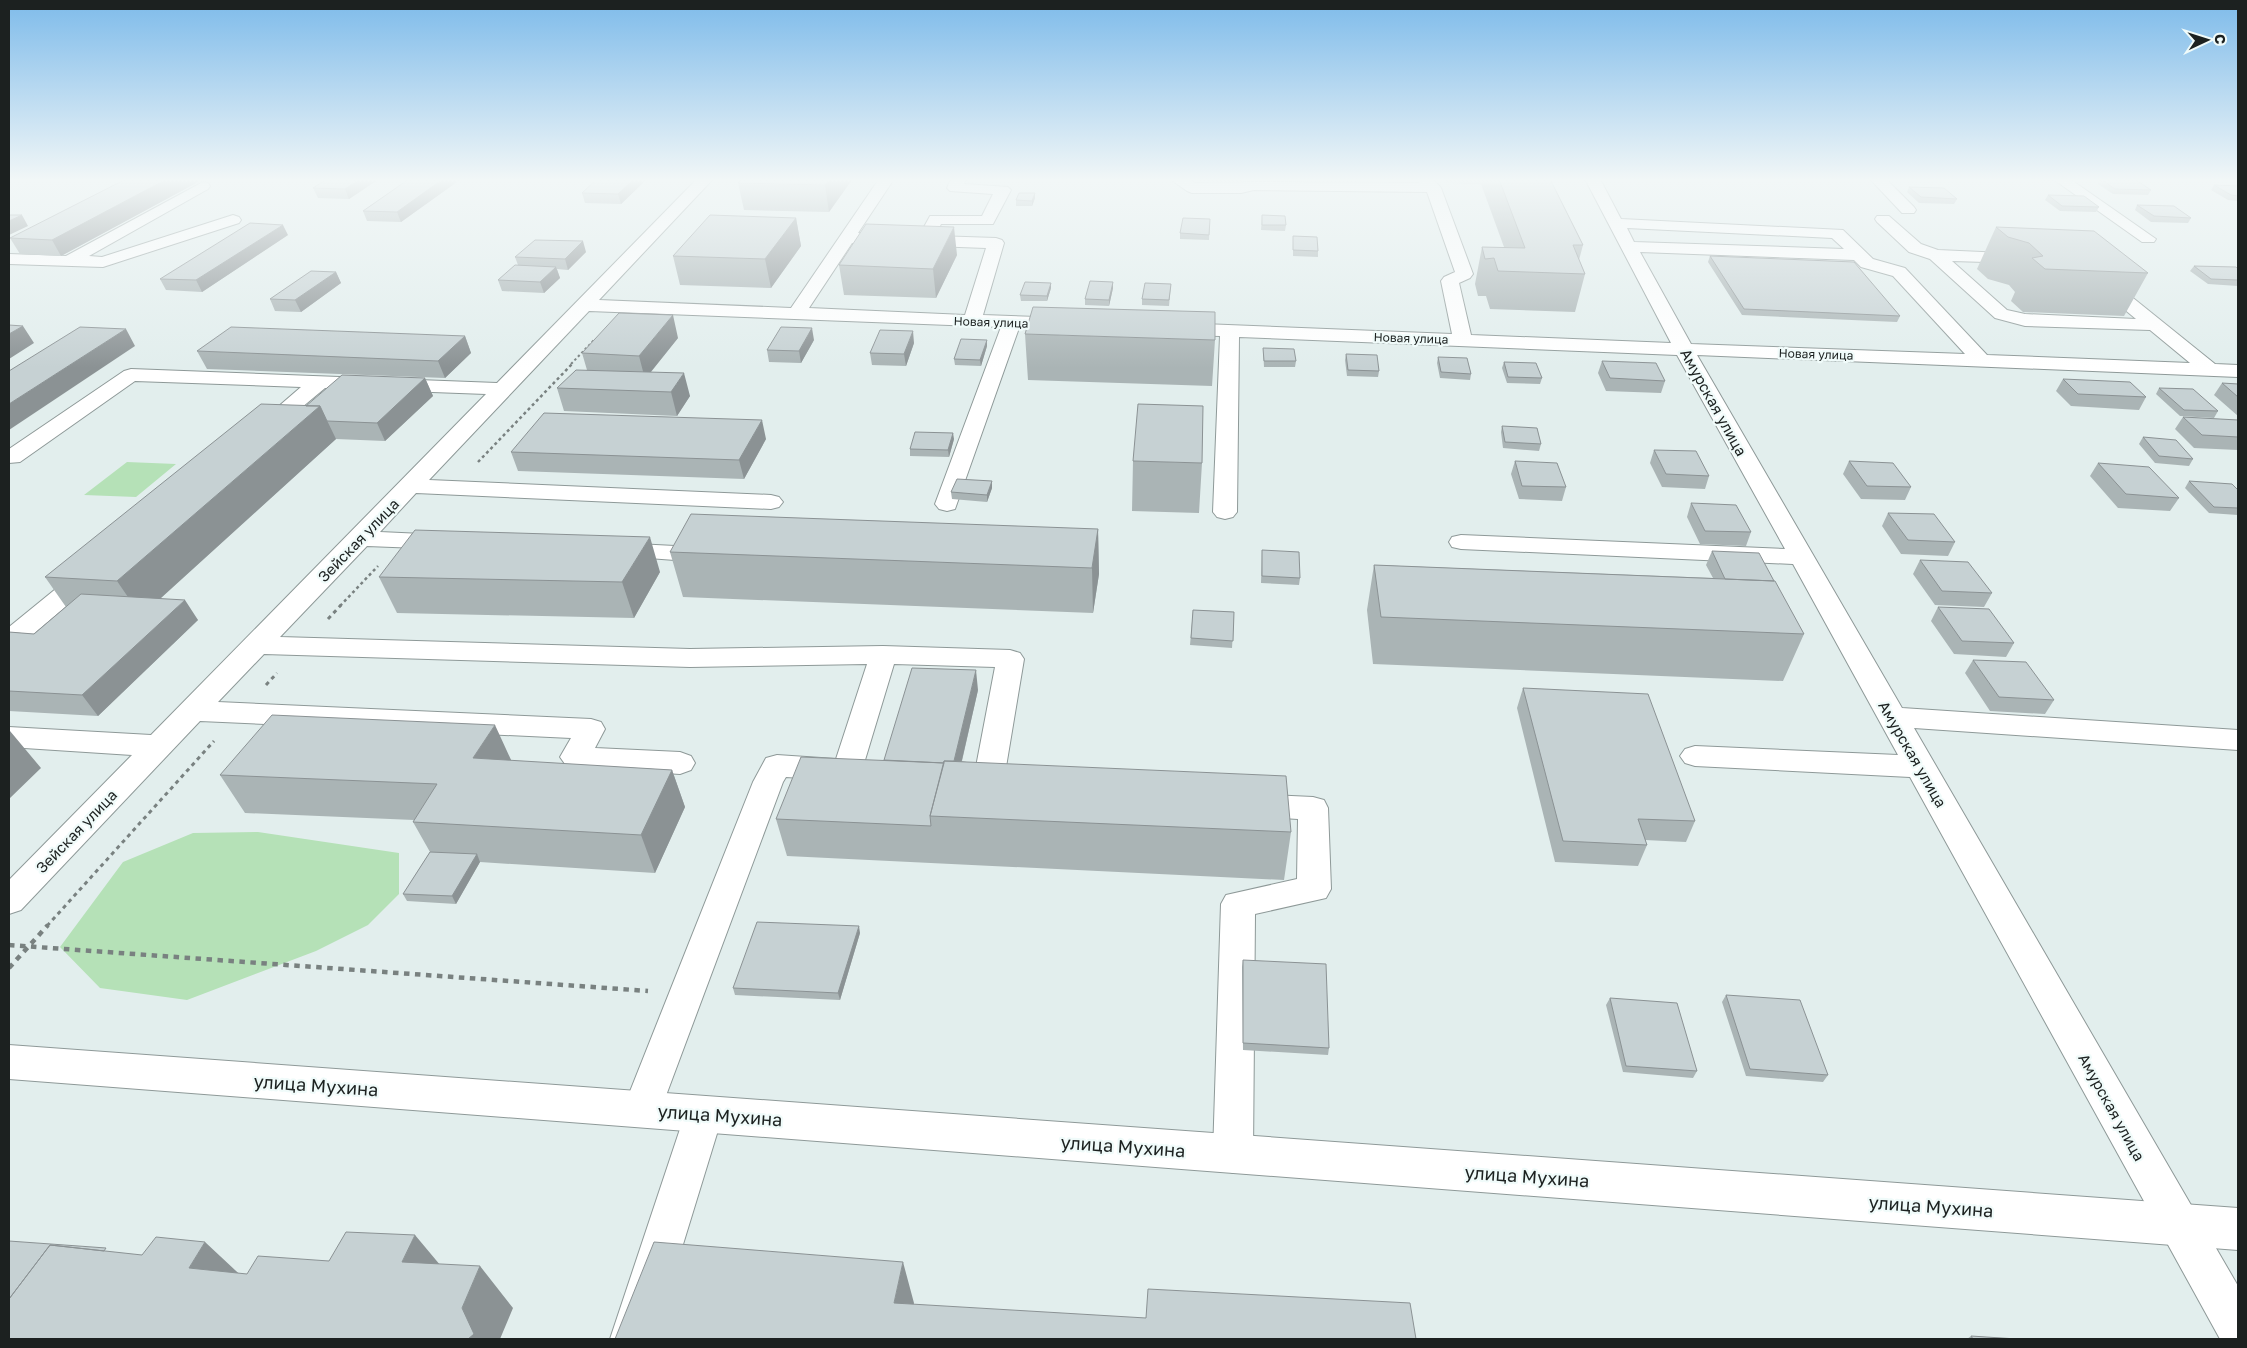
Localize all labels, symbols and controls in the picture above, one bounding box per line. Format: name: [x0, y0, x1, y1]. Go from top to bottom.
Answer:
north arrow: [2182, 15, 2232, 65]
text: С: [2212, 34, 2229, 45]
street label: Новая улица: [953, 313, 1029, 331]
street label: Новая улица: [1373, 329, 1449, 347]
street label: Амурская улица: [1677, 345, 1751, 459]
street label: Новая улица: [1778, 345, 1854, 363]
street label: Зейская улица: [314, 495, 402, 585]
street label: Амурская улица: [1875, 698, 1951, 810]
street label: Зейская улица: [32, 786, 120, 876]
street label: Амурская улица: [2075, 1050, 2149, 1164]
street label: улица Мухина: [253, 1070, 379, 1100]
street label: улица Мухина: [657, 1100, 783, 1130]
street label: улица Мухина: [1060, 1131, 1186, 1161]
street label: улица Мухина: [1464, 1161, 1590, 1191]
street label: улица Мухина: [1868, 1191, 1994, 1221]

